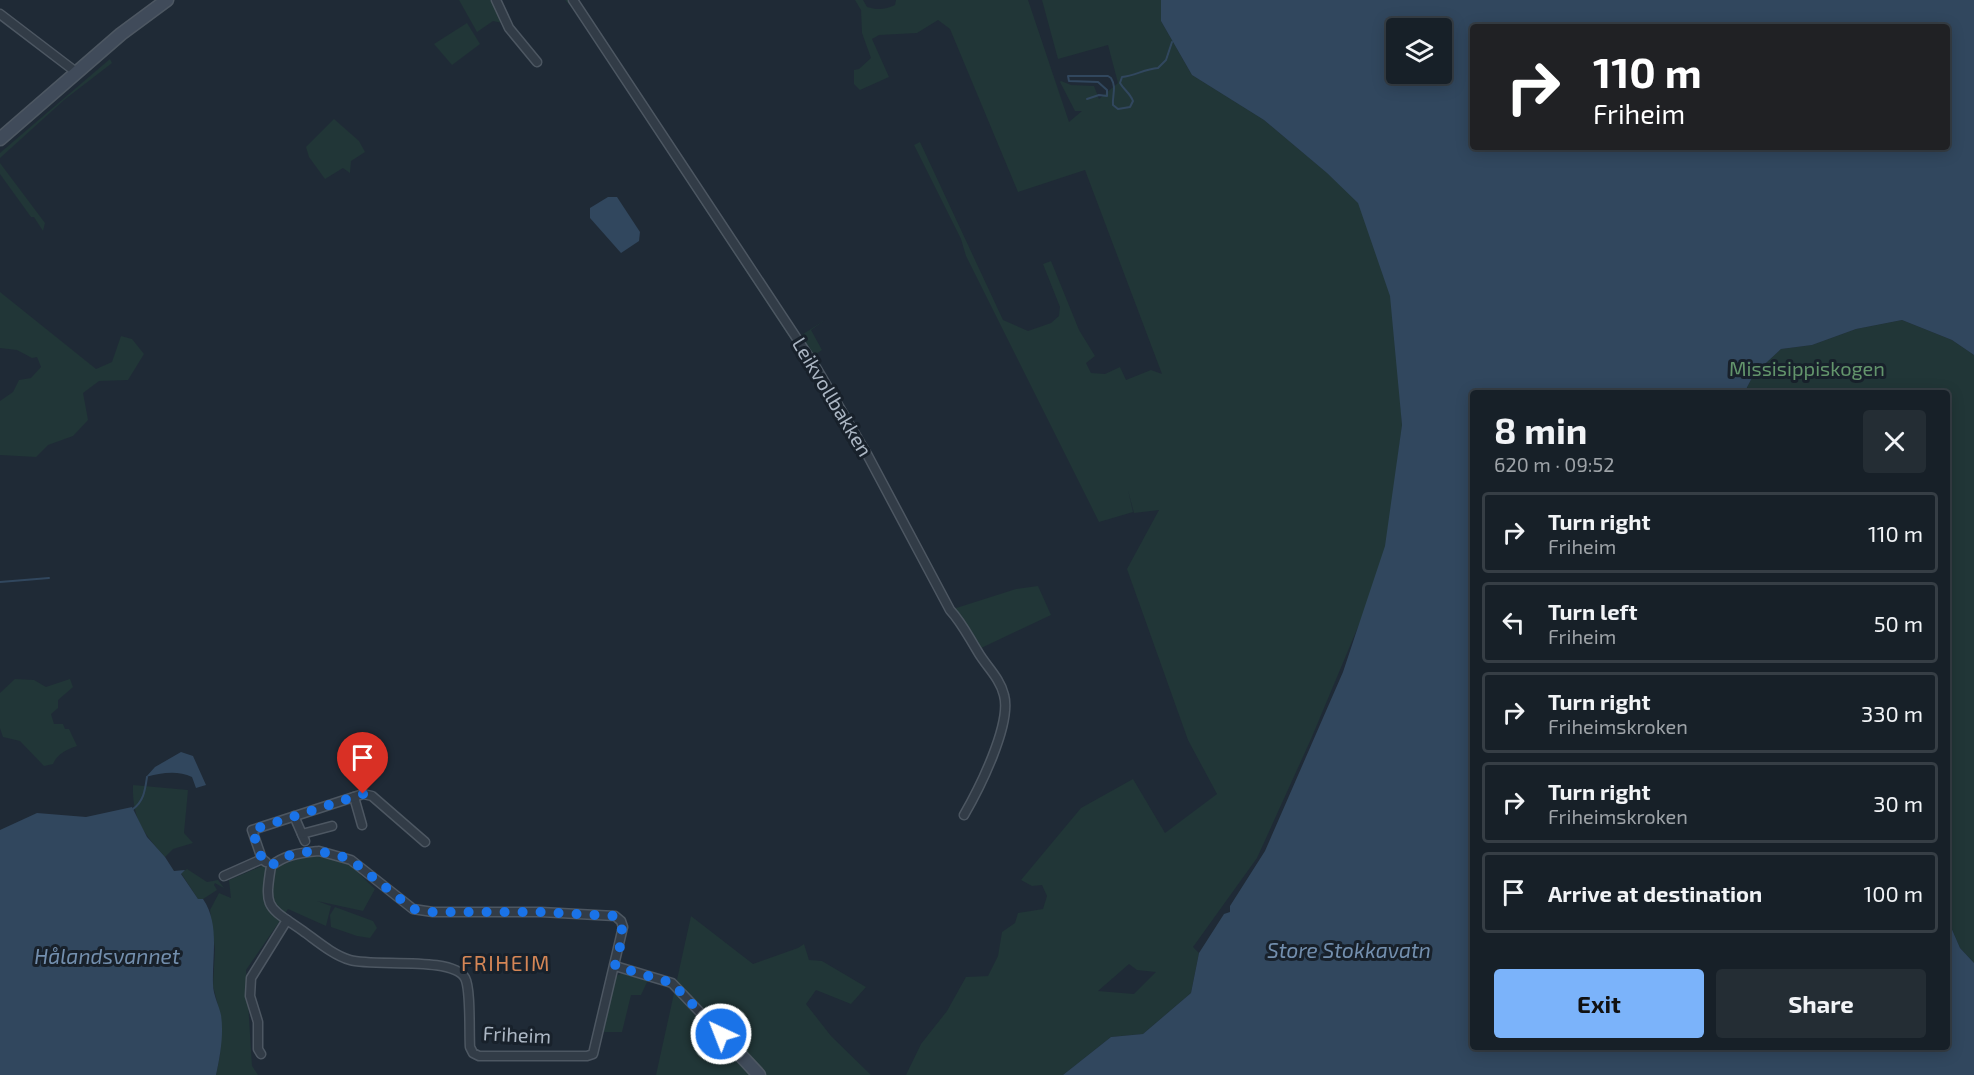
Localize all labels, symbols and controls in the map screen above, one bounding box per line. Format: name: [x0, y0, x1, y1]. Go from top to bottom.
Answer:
map controls: [1386, 18, 1452, 84]
button: layers: [1386, 18, 1452, 84]
text: 110 m: [1593, 46, 1702, 96]
icon: right: [1494, 48, 1572, 126]
text: Friheim: [1593, 97, 1685, 129]
street label: Leikvollbakken: [788, 333, 878, 460]
park label: Missisippiskogen: [1729, 356, 1885, 380]
text: 8 min: [1494, 408, 1588, 451]
button: close: [1863, 410, 1926, 473]
text: 620 m · 09:52: [1494, 452, 1615, 476]
text: Turn right: [1548, 508, 1650, 534]
icon: right: [1497, 516, 1530, 549]
text: 110 m: [1868, 520, 1923, 546]
text: Friheim: [1548, 534, 1616, 558]
text: Turn left: [1548, 598, 1637, 624]
icon: left: [1497, 606, 1530, 639]
text: 50 m: [1874, 610, 1923, 636]
text: Friheim: [1548, 624, 1616, 648]
text: Turn right: [1548, 688, 1650, 714]
icon: right: [1497, 696, 1530, 729]
text: 330 m: [1861, 700, 1923, 726]
text: Friheimskroken: [1548, 714, 1688, 738]
pin: [337, 732, 388, 794]
icon: arrive: [346, 741, 379, 774]
text: Turn right: [1548, 778, 1650, 804]
icon: right: [1497, 786, 1530, 819]
text: 30 m: [1873, 790, 1923, 816]
text: Friheimskroken: [1548, 804, 1688, 828]
icon: arrive: [1497, 876, 1530, 909]
text: Arrive at destination: [1548, 880, 1762, 906]
text: 100 m: [1864, 880, 1923, 906]
water label: Store Stokkavatn: [1267, 937, 1431, 962]
water label: Hålandsvannet: [34, 943, 180, 968]
district label: FRIHEIM: [461, 950, 551, 975]
button: Exit: [1494, 969, 1704, 1038]
button: Share: [1716, 969, 1926, 1038]
position arrow: [689, 1002, 753, 1066]
street label: Friheim: [482, 1020, 552, 1048]

